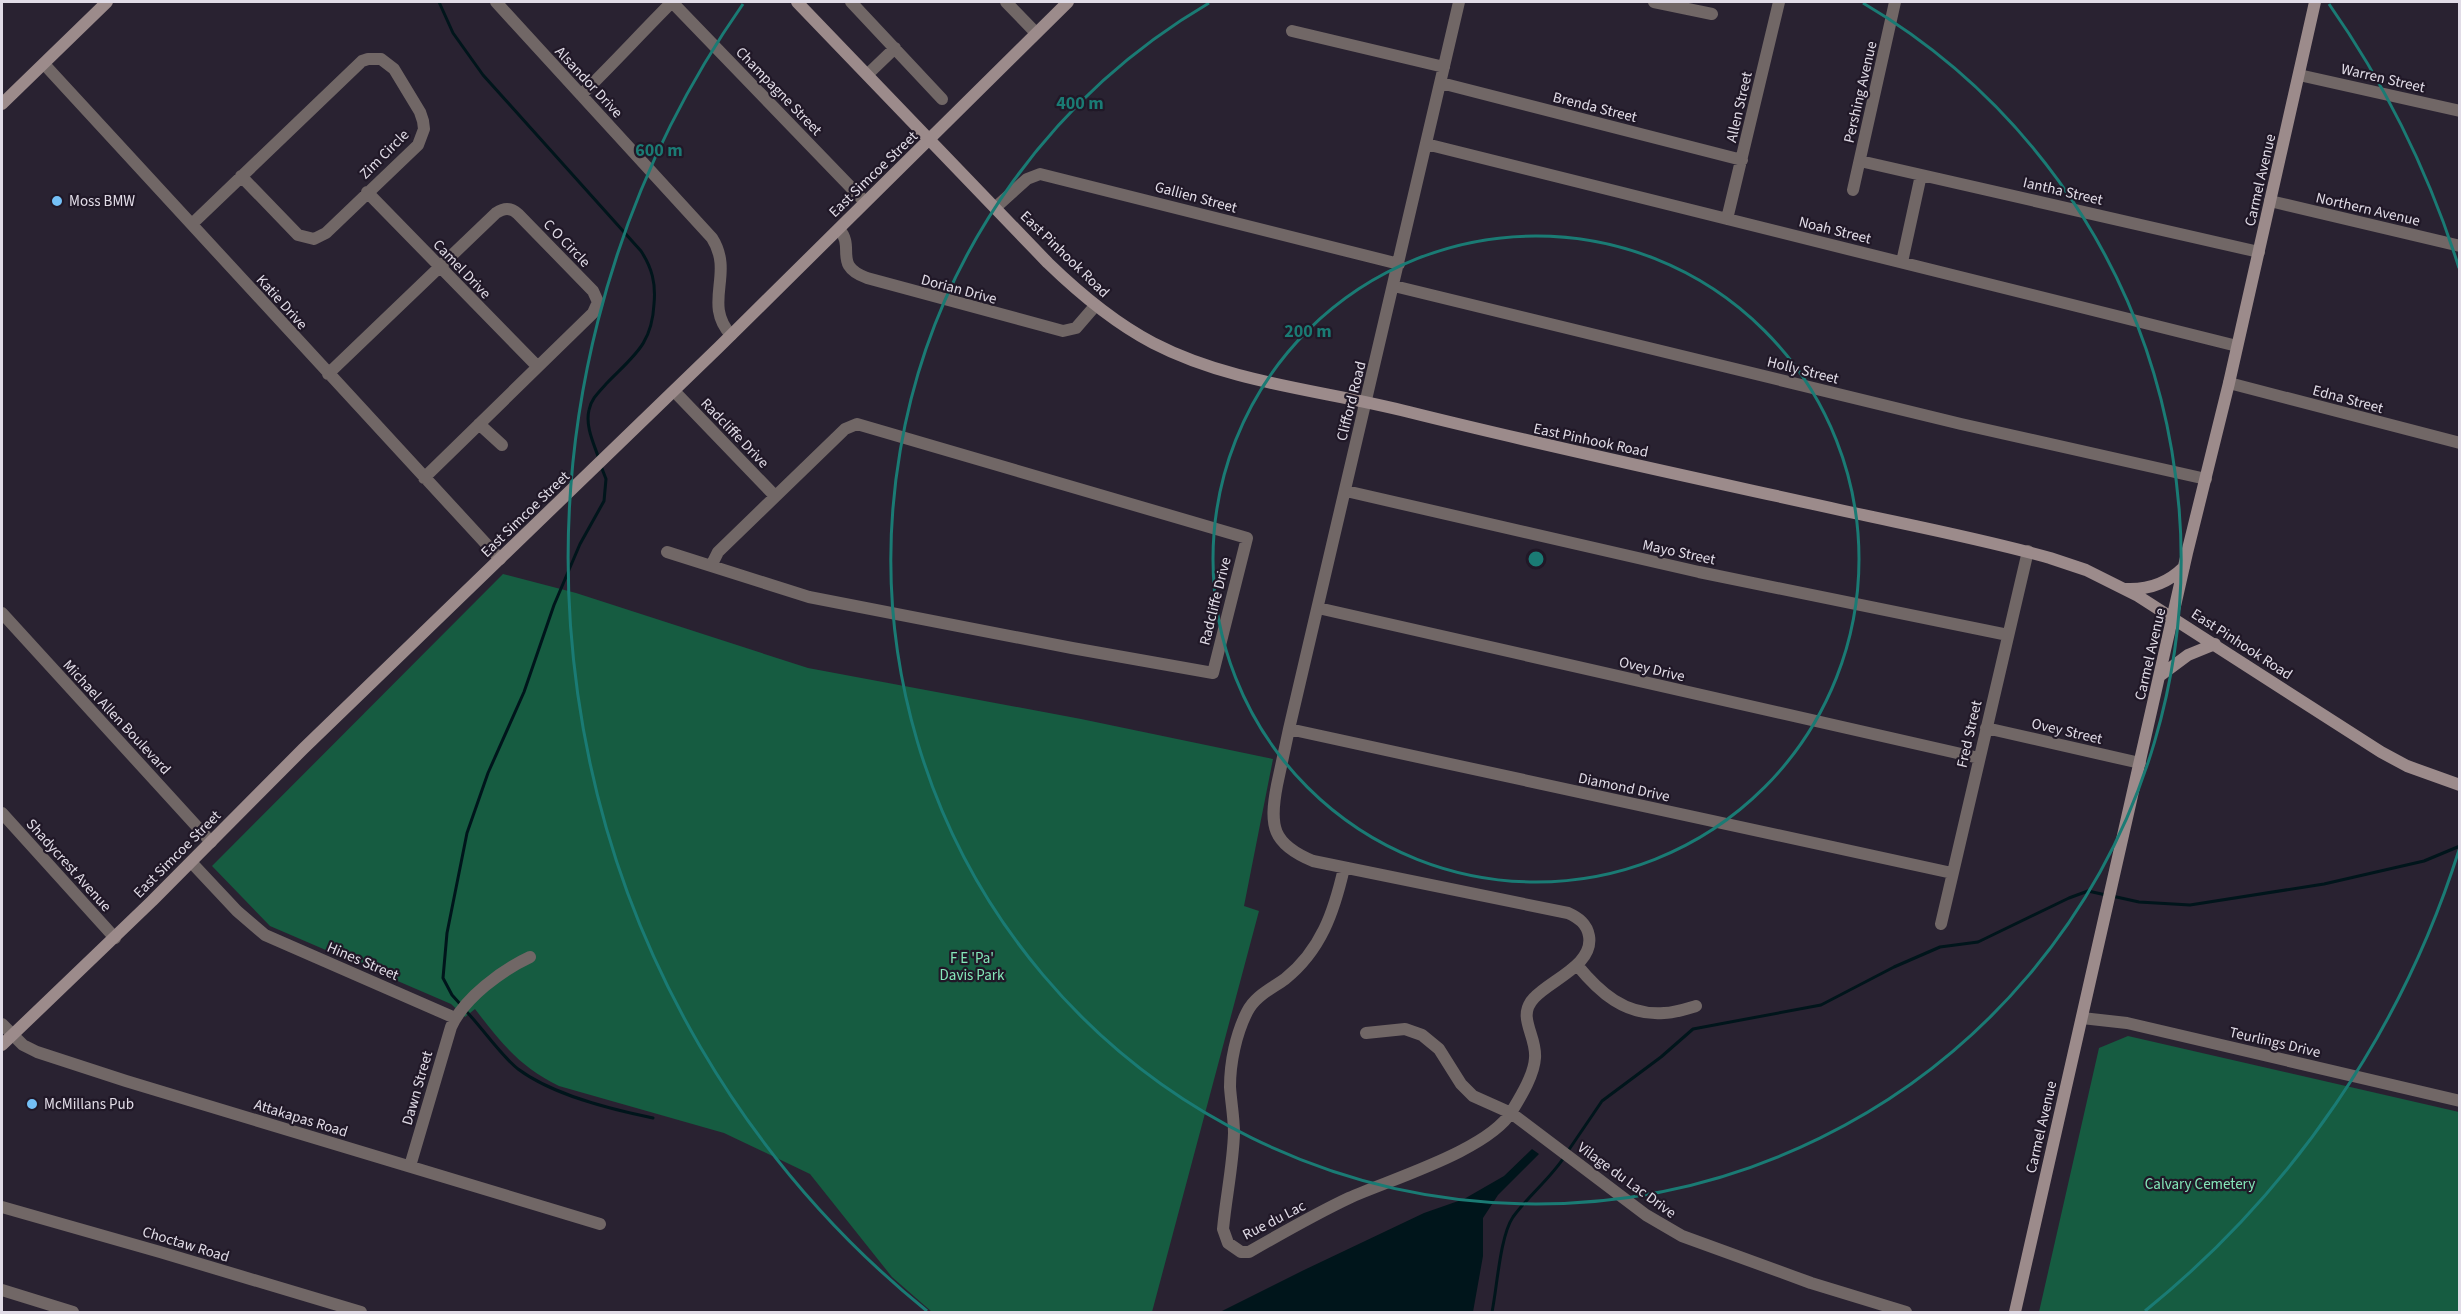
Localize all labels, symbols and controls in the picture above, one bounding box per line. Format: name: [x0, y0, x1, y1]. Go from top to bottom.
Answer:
street label: Pershing Avenue: [1839, 39, 1882, 145]
street label: Alsandor Drive: [550, 42, 627, 123]
street label: Champagne Street: [731, 42, 827, 140]
street label: Warren Street: [2339, 59, 2427, 98]
street label: Allen Street: [1721, 70, 1758, 145]
street label: Brenda Street: [1551, 87, 1639, 128]
text: 400 m: [1056, 91, 1104, 116]
street label: Zim Circle: [355, 125, 414, 184]
street label: East Simcoe Street: [824, 126, 922, 222]
street label: Carmel Avenue: [2240, 132, 2281, 228]
text: 600 m: [635, 138, 683, 163]
street label: Iantha Street: [2021, 172, 2105, 211]
street label: Gallien Street: [1152, 176, 1239, 219]
street label: Northern Avenue: [2314, 187, 2422, 232]
place label: Moss BMW: [69, 191, 135, 212]
marker: Moss BMW: [50, 194, 64, 208]
street label: East Pinhook Road: [1015, 206, 1114, 303]
street label: Noah Street: [1796, 211, 1873, 250]
street label: C O Circle: [538, 214, 595, 272]
street label: Camel Drive: [428, 235, 495, 304]
street label: Dorian Drive: [919, 269, 999, 310]
street label: Katie Drive: [251, 270, 312, 335]
text: 200 m: [1284, 319, 1332, 344]
street label: Holly Street: [1765, 351, 1841, 390]
street label: Clifford Road: [1331, 359, 1372, 443]
street label: Edna Street: [2310, 380, 2386, 419]
street label: Radcliffe Drive: [696, 394, 774, 473]
street label: East Pinhook Road: [1532, 418, 1650, 463]
street label: East Simcoe Street: [476, 466, 574, 562]
street label: Mayo Street: [1640, 535, 1717, 570]
centre of rings: [1526, 549, 1546, 569]
street label: Radcliffe Drive: [1194, 555, 1237, 647]
street label: East Pinhook Road: [2187, 604, 2296, 685]
street label: Carmel Avenue: [2130, 606, 2171, 702]
street label: Ovey Drive: [1617, 652, 1687, 687]
street label: Michael Allen Boulevard: [58, 655, 175, 779]
street label: Fred Street: [1952, 698, 1987, 770]
street label: Ovey Street: [2029, 713, 2104, 750]
street label: Diamond Drive: [1576, 768, 1672, 807]
street label: East Simcoe Street: [129, 806, 226, 903]
street label: Shadycrest Avenue: [21, 814, 116, 916]
street label: Hines Street: [324, 937, 402, 986]
park label: F E 'Pa' Davis Park: [940, 948, 1005, 986]
street label: Teurlings Drive: [2227, 1022, 2323, 1063]
street label: Dawn Street: [397, 1049, 438, 1128]
street label: Carmel Avenue: [2021, 1079, 2062, 1175]
place label: McMillans Pub: [44, 1094, 134, 1115]
street label: Attakapas Road: [251, 1094, 350, 1143]
marker: McMillans Pub: [25, 1097, 39, 1111]
street label: Vilage du Lac Drive: [1573, 1137, 1680, 1223]
park label: Calvary Cemetery: [2145, 1174, 2255, 1195]
street label: Rue du Lac: [1239, 1196, 1310, 1245]
street label: Choctaw Road: [140, 1221, 232, 1268]

